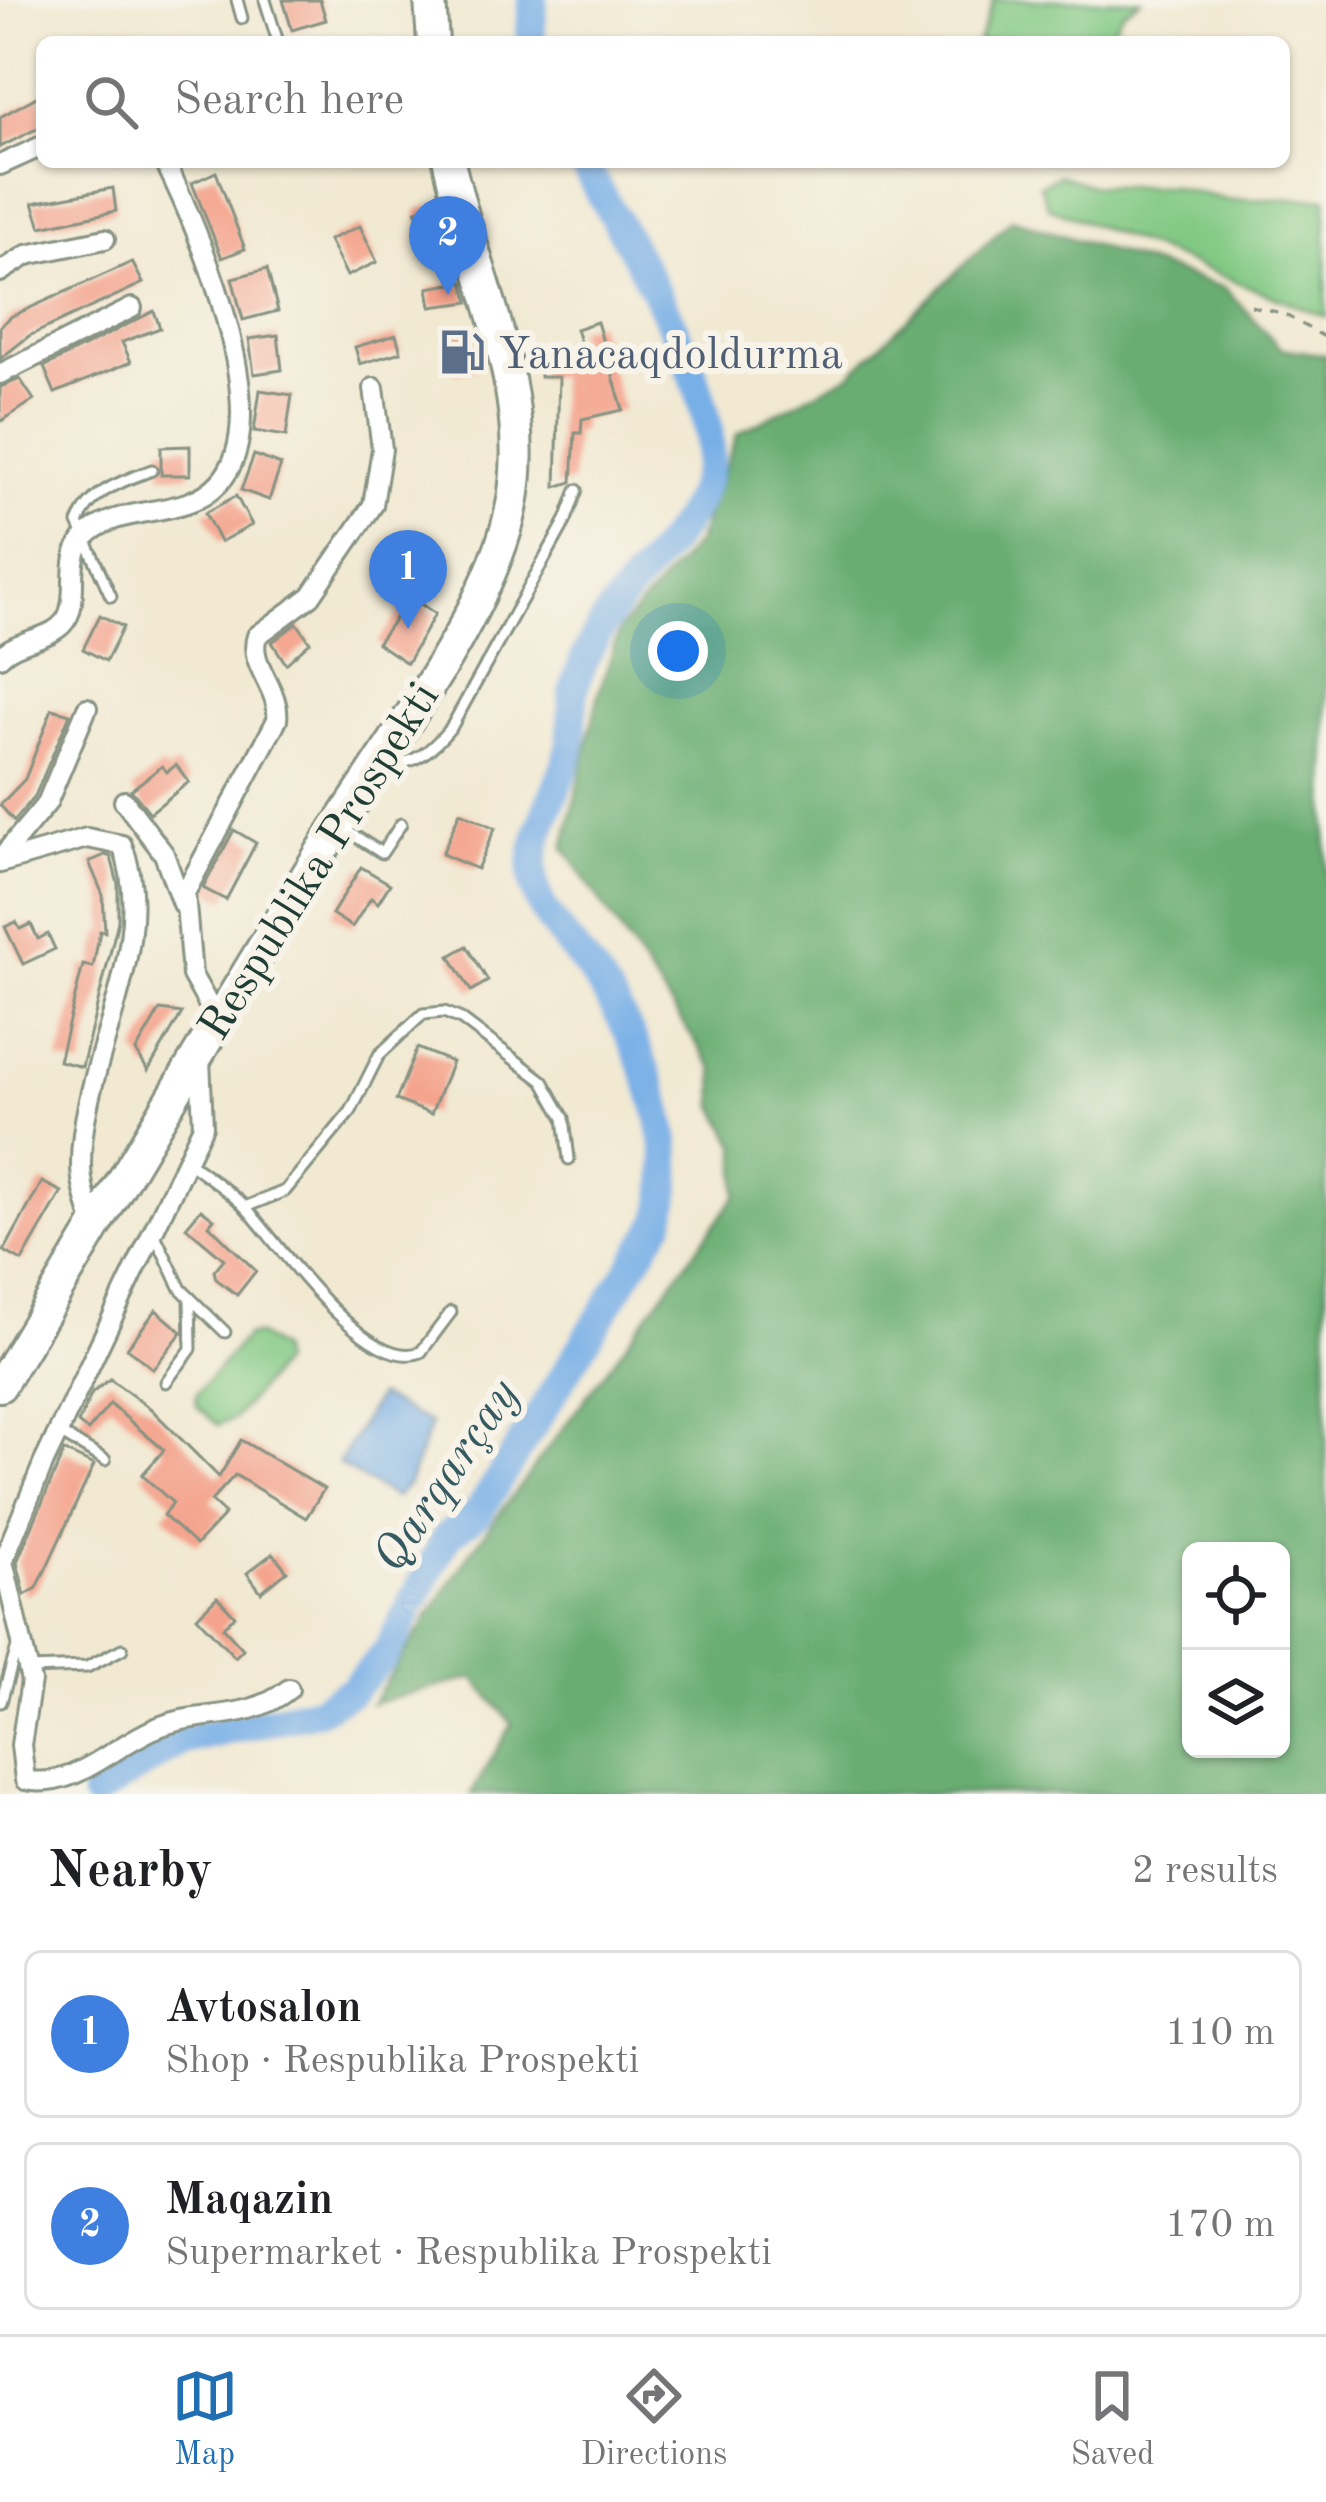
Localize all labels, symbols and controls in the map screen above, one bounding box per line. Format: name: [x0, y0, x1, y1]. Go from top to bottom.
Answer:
search box: [36, 36, 1290, 168]
icon: search: [78, 69, 144, 135]
text: Search here: [174, 79, 404, 124]
pin: 2: [409, 196, 487, 295]
fuel station icon: Yanacaqdoldurma: [437, 327, 487, 377]
place label: Yanacaqdoldurma: [498, 334, 843, 379]
pin: 1: [369, 530, 447, 629]
your location: [648, 621, 708, 681]
street label: Respublika Prospekti: [193, 676, 449, 1049]
water label: Qarqarçay: [366, 1371, 529, 1581]
map controls: [1182, 1542, 1290, 1758]
button: locate: [1182, 1542, 1290, 1650]
button: layers: [1182, 1650, 1290, 1758]
text: Nearby: [48, 1847, 213, 1898]
text: 2 results: [1132, 1852, 1278, 1891]
text: Avtosalon: [165, 1987, 362, 2032]
text: 1: [79, 2014, 101, 2053]
text: 110 m: [1165, 2014, 1275, 2053]
text: Shop · Respublika Prospekti: [165, 2042, 639, 2081]
text: Maqazin: [165, 2179, 333, 2224]
text: 2: [79, 2206, 101, 2245]
text: 170 m: [1165, 2206, 1275, 2245]
text: Supermarket · Respublika Prospekti: [165, 2234, 772, 2273]
tab: Map: [172, 2363, 238, 2476]
tab: Directions: [581, 2363, 727, 2476]
tab: Saved: [1070, 2363, 1154, 2476]

